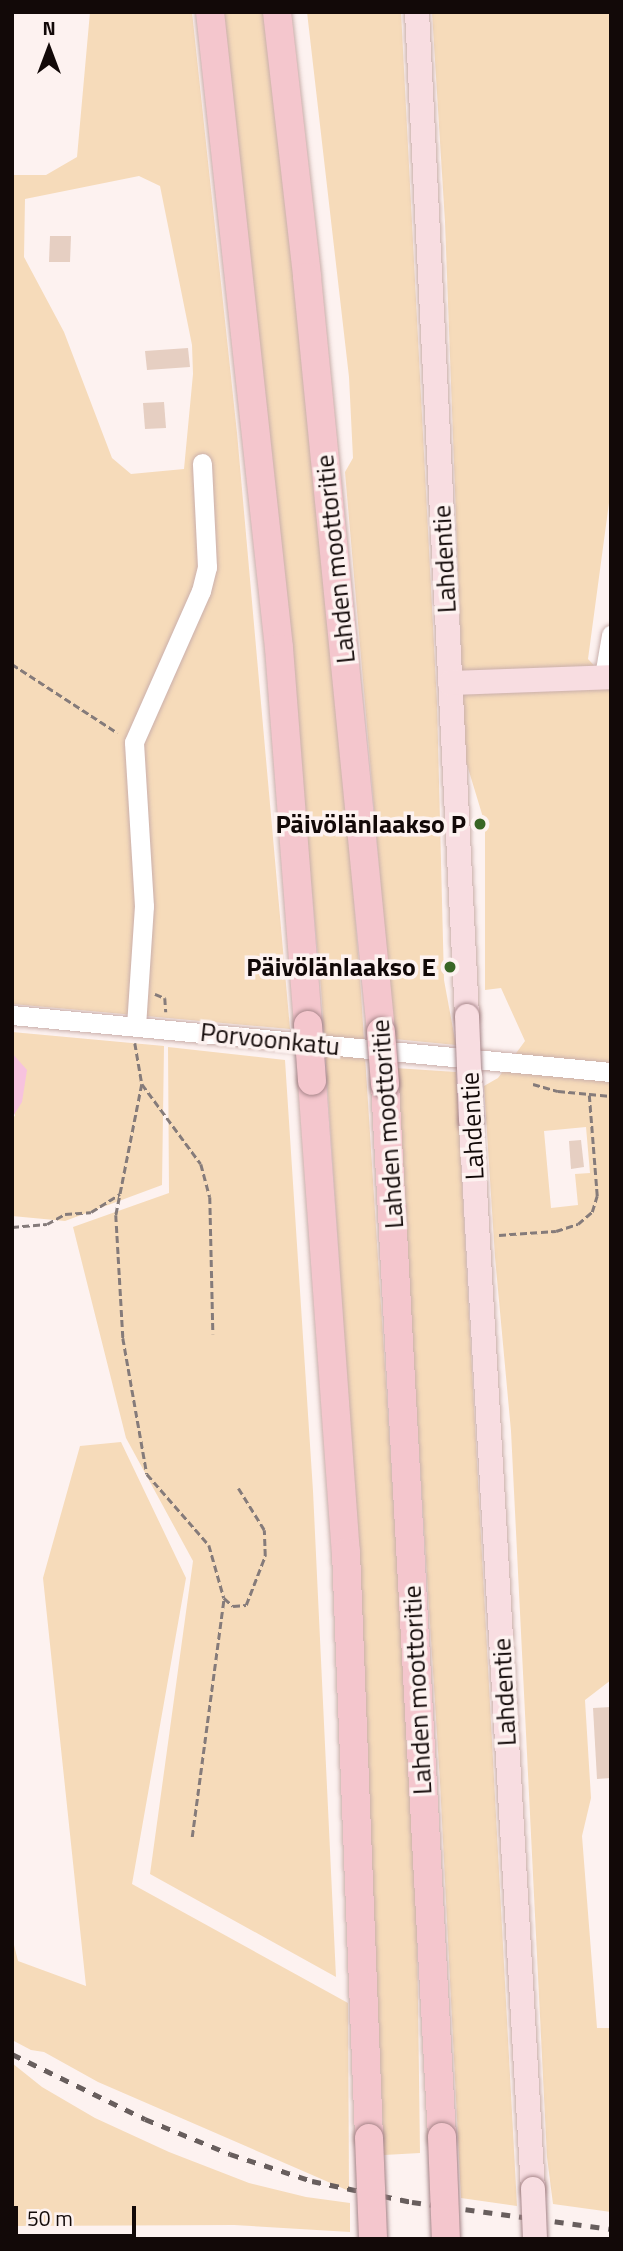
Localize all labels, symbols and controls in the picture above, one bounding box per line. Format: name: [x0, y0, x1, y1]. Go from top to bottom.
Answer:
text: N: [42, 13, 56, 42]
north arrow: [14, 14, 84, 84]
street label: Lahden moottoritie: [309, 453, 361, 665]
street label: Lahdentie: [426, 504, 462, 614]
place label: Päivölänlaakso P: [275, 808, 466, 840]
marker: Päivölänlaakso P: [472, 816, 488, 832]
place label: Päivölänlaakso E: [246, 951, 436, 983]
marker: Päivölänlaakso E: [442, 959, 458, 975]
street label: Porvoonkatu: [199, 1016, 341, 1062]
street label: Lahden moottoritie: [364, 1018, 410, 1230]
street label: Lahdentie: [454, 1071, 490, 1181]
street label: Lahden moottoritie: [396, 1584, 438, 1796]
street label: Lahdentie: [486, 1637, 522, 1747]
scale bar: [18, 2192, 140, 2236]
text: 50 m: [27, 2202, 73, 2234]

